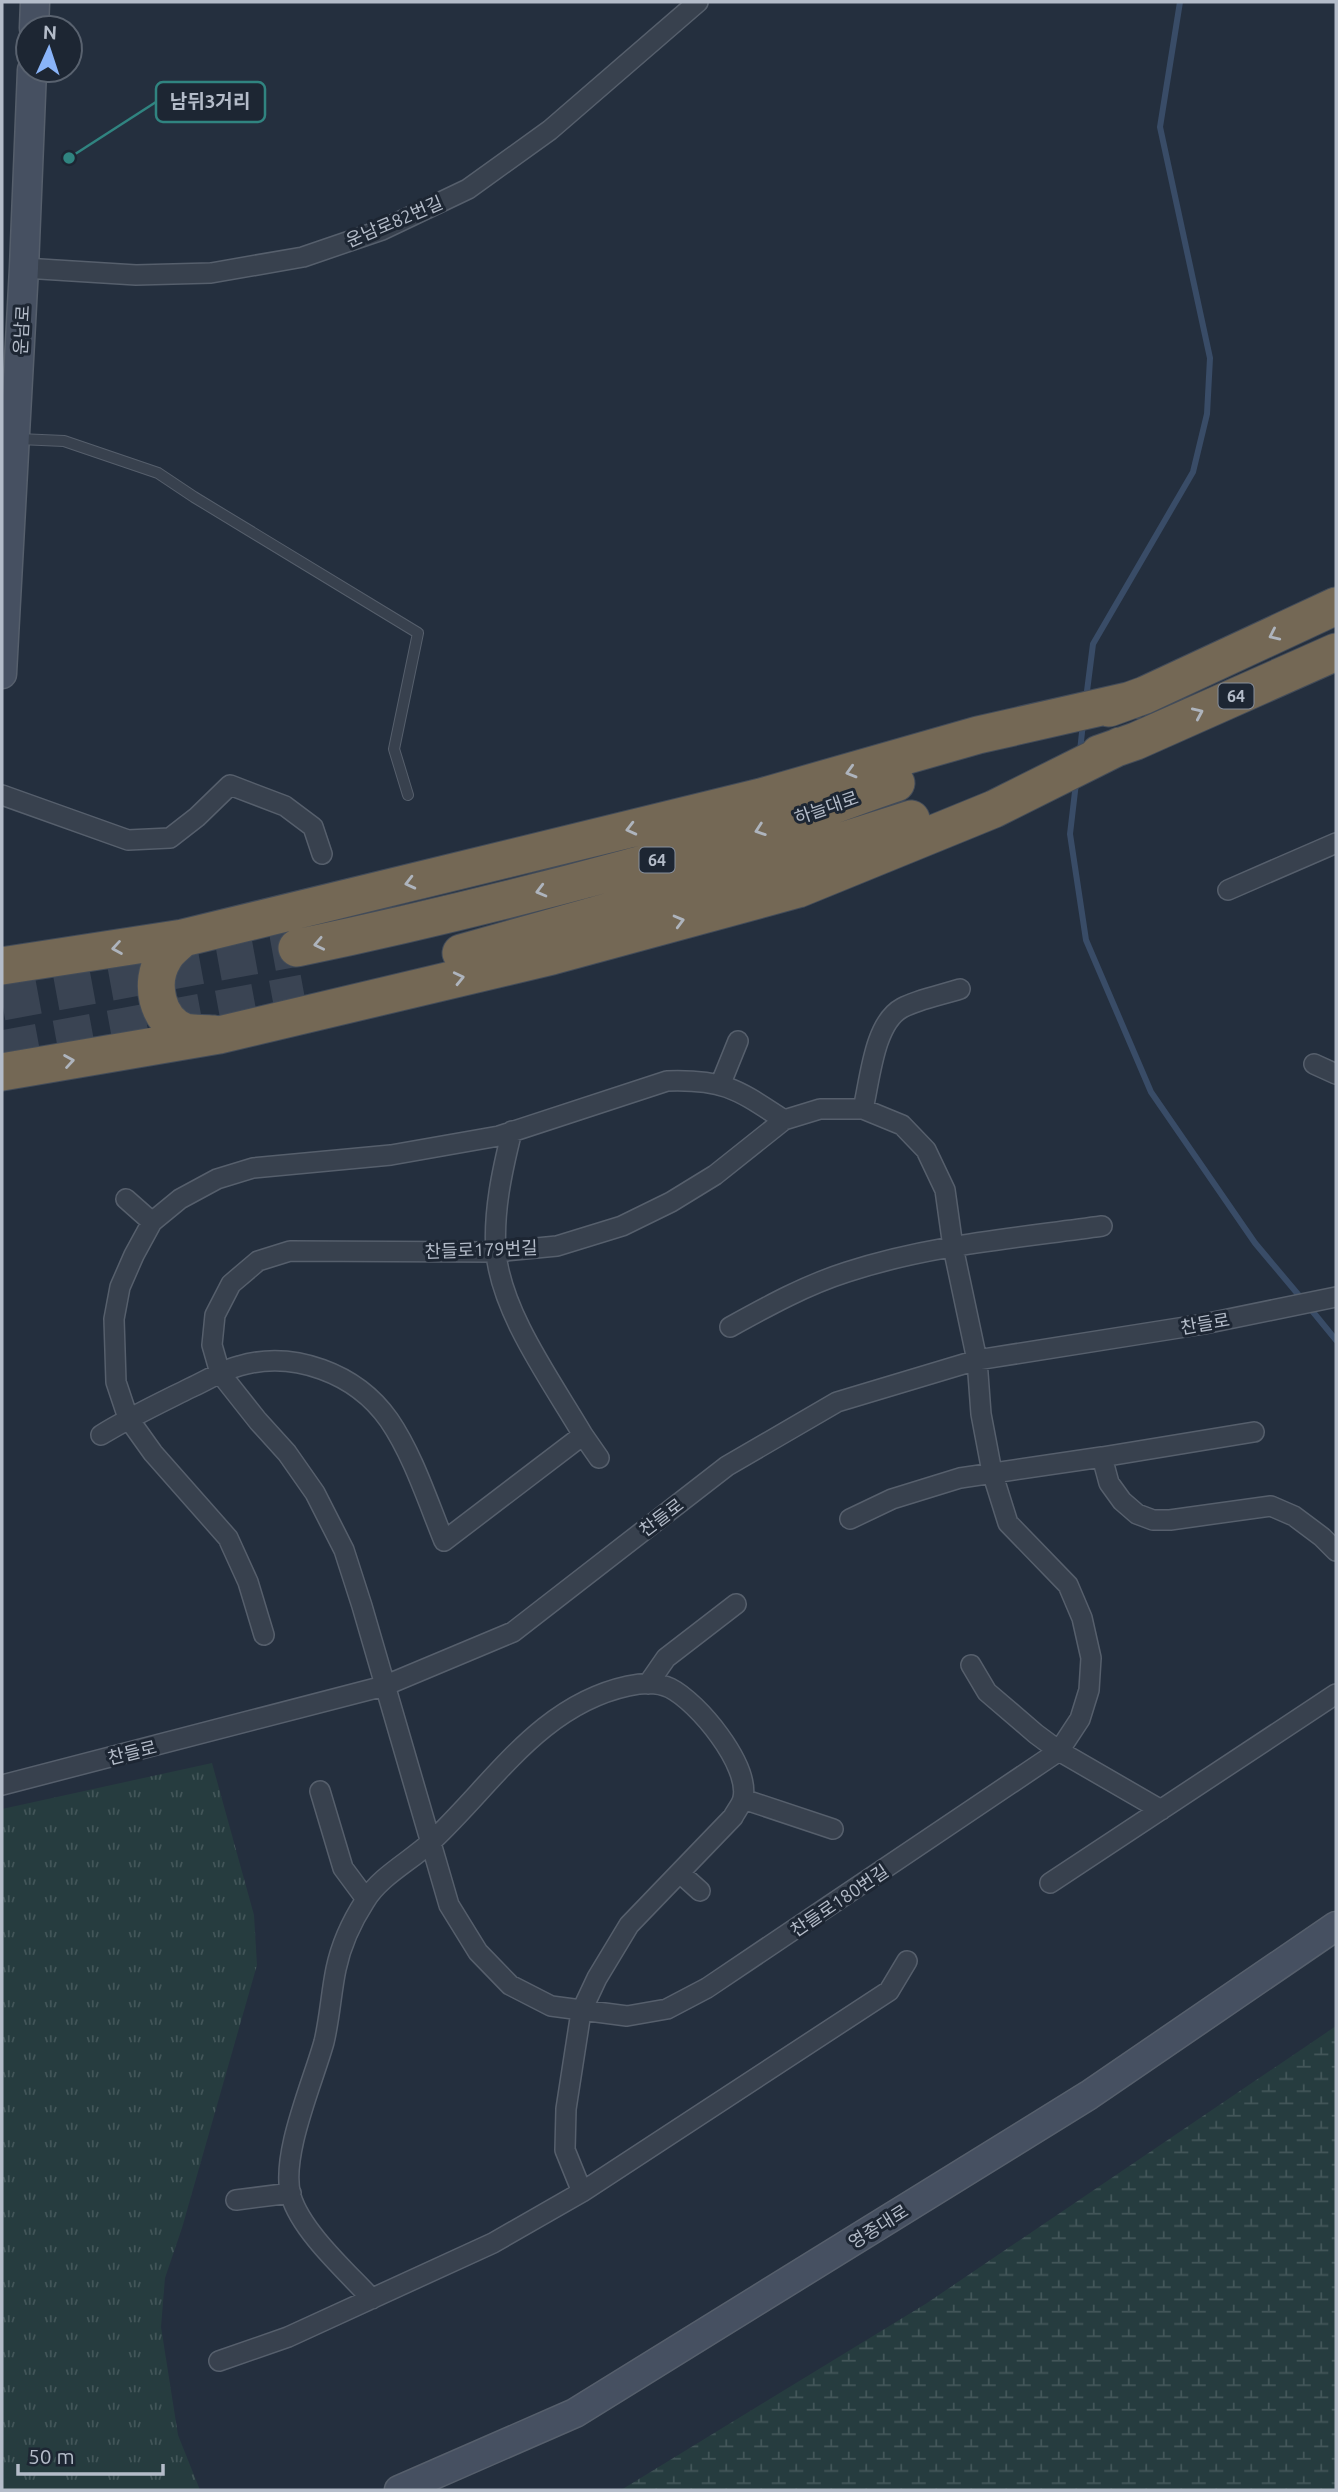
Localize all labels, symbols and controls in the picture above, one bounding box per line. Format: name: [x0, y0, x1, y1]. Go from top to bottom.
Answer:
north arrow: [14, 14, 84, 84]
text: N: [42, 21, 58, 43]
callout: 남뒤3거리: [156, 82, 265, 122]
text: 남뒤3거리: [170, 90, 250, 112]
street label: 운남로82번길: [343, 192, 445, 250]
street label: 운남로: [10, 305, 32, 355]
one-way arrow: [1269, 627, 1281, 641]
road number: 64: [1218, 684, 1254, 708]
one-way arrow: [1191, 707, 1204, 721]
one-way arrow: [845, 763, 857, 778]
street label: 하늘대로: [791, 787, 861, 827]
one-way arrow: [625, 821, 637, 835]
one-way arrow: [754, 822, 766, 836]
road number: 64: [640, 848, 674, 873]
one-way arrow: [404, 875, 416, 889]
one-way arrow: [535, 883, 547, 897]
one-way arrow: [673, 915, 685, 930]
one-way arrow: [313, 935, 325, 950]
one-way arrow: [111, 941, 122, 956]
one-way arrow: [453, 972, 465, 986]
one-way arrow: [63, 1054, 75, 1069]
street label: 찬들로179번길: [424, 1237, 538, 1261]
street label: 찬들로: [1179, 1309, 1231, 1337]
street label: 찬들로: [635, 1494, 687, 1540]
street label: 찬들로: [105, 1736, 159, 1768]
street label: 찬들로180번길: [786, 1860, 892, 1940]
street label: 영종대로: [845, 2200, 911, 2252]
scale bar: [18, 2432, 163, 2476]
text: 50 m: [28, 2444, 75, 2468]

